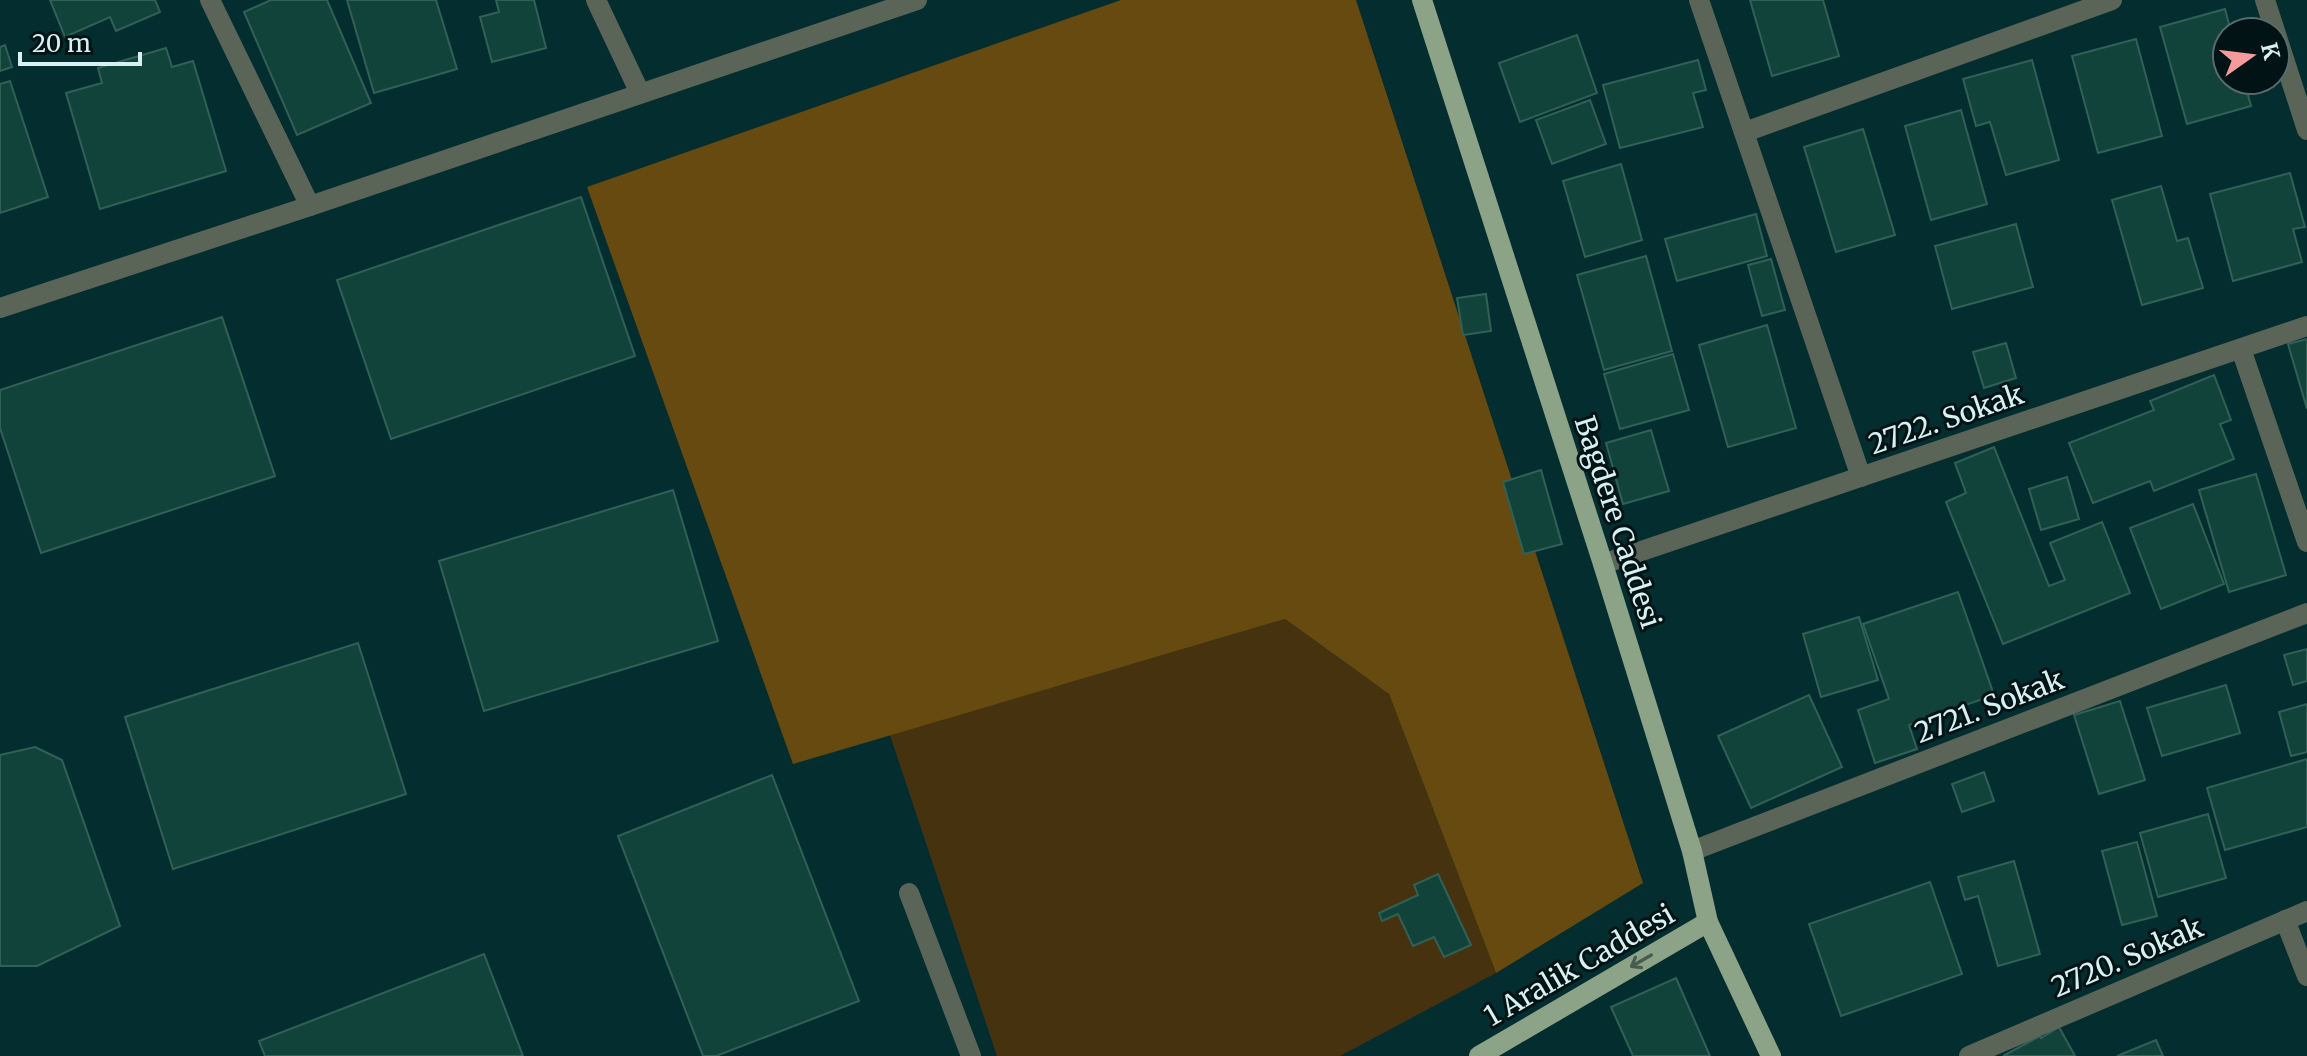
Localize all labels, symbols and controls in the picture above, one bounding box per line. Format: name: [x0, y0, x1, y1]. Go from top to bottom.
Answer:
scale bar: [20, 16, 140, 66]
north arrow: [2211, 16, 2291, 96]
text: 20 m: [32, 28, 91, 59]
text: K: [2255, 40, 2286, 63]
street label: 2722. Sokak: [1864, 376, 2028, 462]
street label: Bagdere Caddesi: [1567, 411, 1669, 633]
street label: 2721. Sokak: [1909, 661, 2069, 751]
street label: 1 Aralik Caddesi: [1477, 896, 1681, 1034]
street label: 2720. Sokak: [2046, 909, 2208, 1005]
one-way arrow: [1630, 953, 1653, 969]

